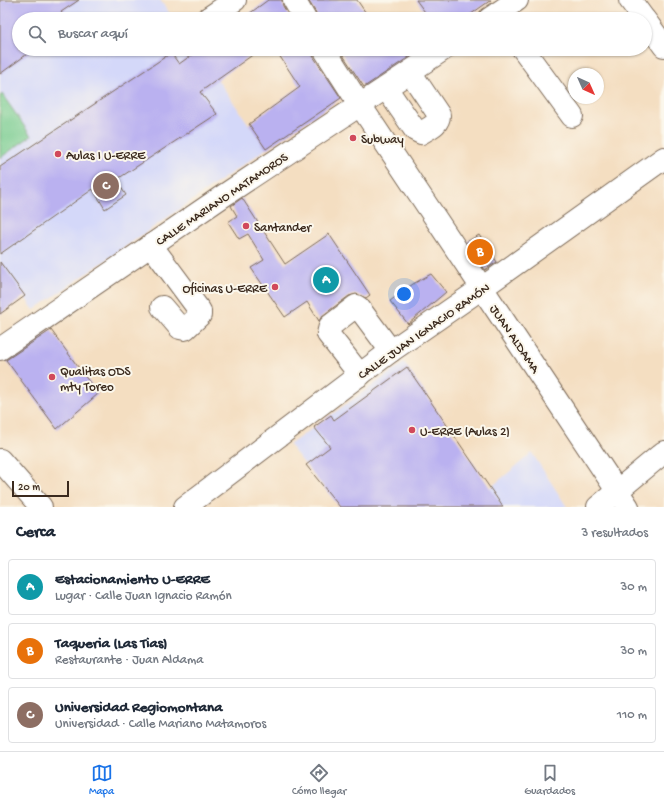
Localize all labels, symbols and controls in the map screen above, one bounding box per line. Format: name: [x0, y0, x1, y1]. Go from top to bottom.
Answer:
search box: [12, 12, 652, 56]
icon: search: [26, 23, 48, 45]
text: Buscar aquí: [58, 25, 128, 43]
north arrow: [568, 68, 604, 104]
marker: Subway: [348, 133, 358, 143]
place label: Subway: [361, 133, 404, 148]
marker: Aulas I U-ERRE: [53, 149, 63, 159]
place label: Aulas I U-ERRE: [66, 149, 146, 164]
street label: CALLE MARIANO MATAMOROS: [154, 150, 292, 250]
pin: C: [93, 171, 119, 201]
marker: Santander: [241, 221, 251, 231]
place label: Santander: [254, 221, 312, 236]
pin: B: [467, 237, 493, 267]
pin: A: [313, 265, 339, 295]
street label: CALLE JUAN IGNACIO RAMÓN: [356, 281, 493, 383]
place label: Oficinas U-ERRE: [182, 282, 268, 297]
marker: Oficinas U-ERRE: [270, 282, 280, 292]
your location: [394, 284, 414, 304]
street label: JUAN ALDAMA: [486, 303, 543, 377]
place label: Qualitas ODS mty Toreo: [60, 365, 131, 395]
marker: Qualitas ODS mty Toreo: [47, 372, 57, 382]
marker: U-ERRE (Aulas 2): [407, 425, 417, 435]
place label: U-ERRE (Aulas 2): [420, 425, 510, 440]
scale bar: [12, 479, 69, 498]
text: 20 m: [18, 482, 40, 494]
text: Cerca: [16, 523, 55, 543]
text: 3 resultados: [581, 526, 648, 541]
text: Estacionamiento U-ERRE: [55, 571, 210, 589]
text: A: [26, 580, 34, 595]
text: 30 m: [621, 580, 647, 595]
text: Lugar · Calle Juan Ignacio Ramón: [55, 589, 232, 604]
text: Taqueria (Las Tias): [55, 635, 168, 653]
text: B: [27, 644, 33, 659]
text: 30 m: [621, 644, 647, 659]
text: Restaurante · Juan Aldama: [55, 653, 203, 668]
text: Universidad Regiomontana: [55, 699, 223, 717]
text: C: [26, 708, 34, 723]
text: 110 m: [617, 708, 647, 723]
text: Universidad · Calle Mariano Matamoros: [55, 717, 266, 732]
tab: Mapa: [89, 762, 114, 798]
tab: Cómo llegar: [292, 762, 346, 798]
tab: Guardados: [524, 762, 575, 798]

